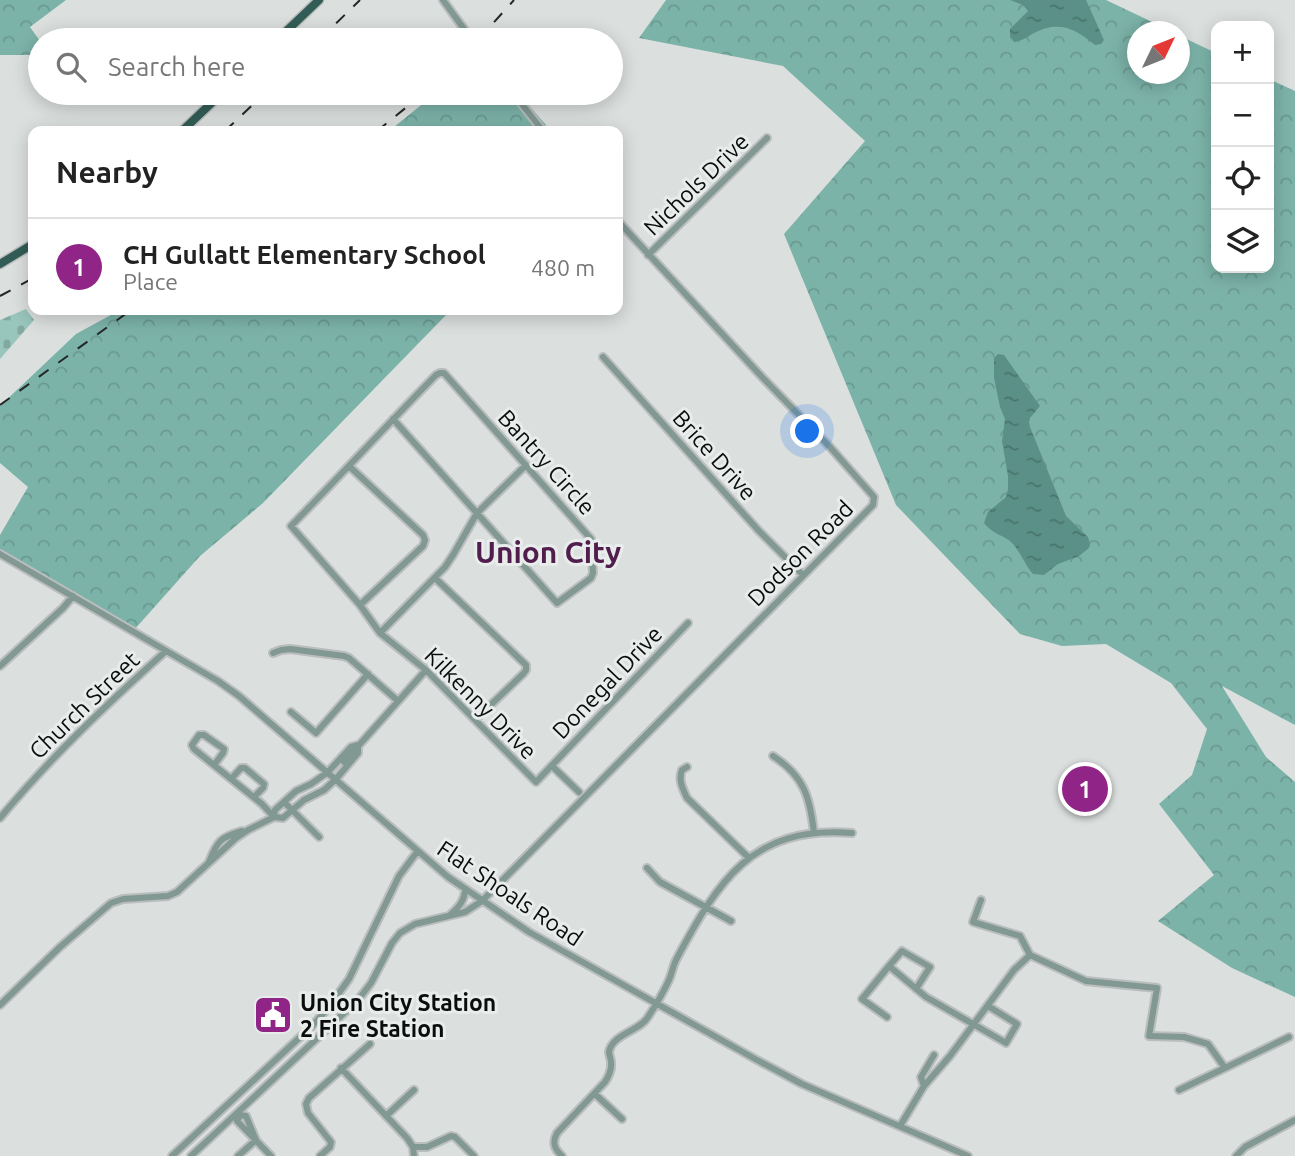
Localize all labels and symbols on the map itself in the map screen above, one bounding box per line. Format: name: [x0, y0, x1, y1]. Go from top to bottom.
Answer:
north arrow: [1127, 21, 1190, 84]
street label: Nichols Drive: [639, 128, 753, 240]
street label: Bantry Circle: [494, 405, 600, 519]
street label: Brice Drive: [668, 405, 762, 505]
your location: [790, 414, 824, 448]
street label: Dodson Road: [742, 495, 858, 611]
district label: Union City: [475, 535, 621, 569]
street label: Donegal Drive: [547, 621, 667, 743]
street label: Kilkenny Drive: [420, 642, 542, 764]
street label: Church Street: [24, 647, 144, 763]
pin: 1: [1062, 763, 1108, 815]
street label: Flat Shoals Road: [433, 835, 587, 951]
place label: Union City Station 2 Fire Station: [300, 990, 496, 1041]
public building icon: Union City Station 2 Fire Station: [252, 994, 294, 1036]

